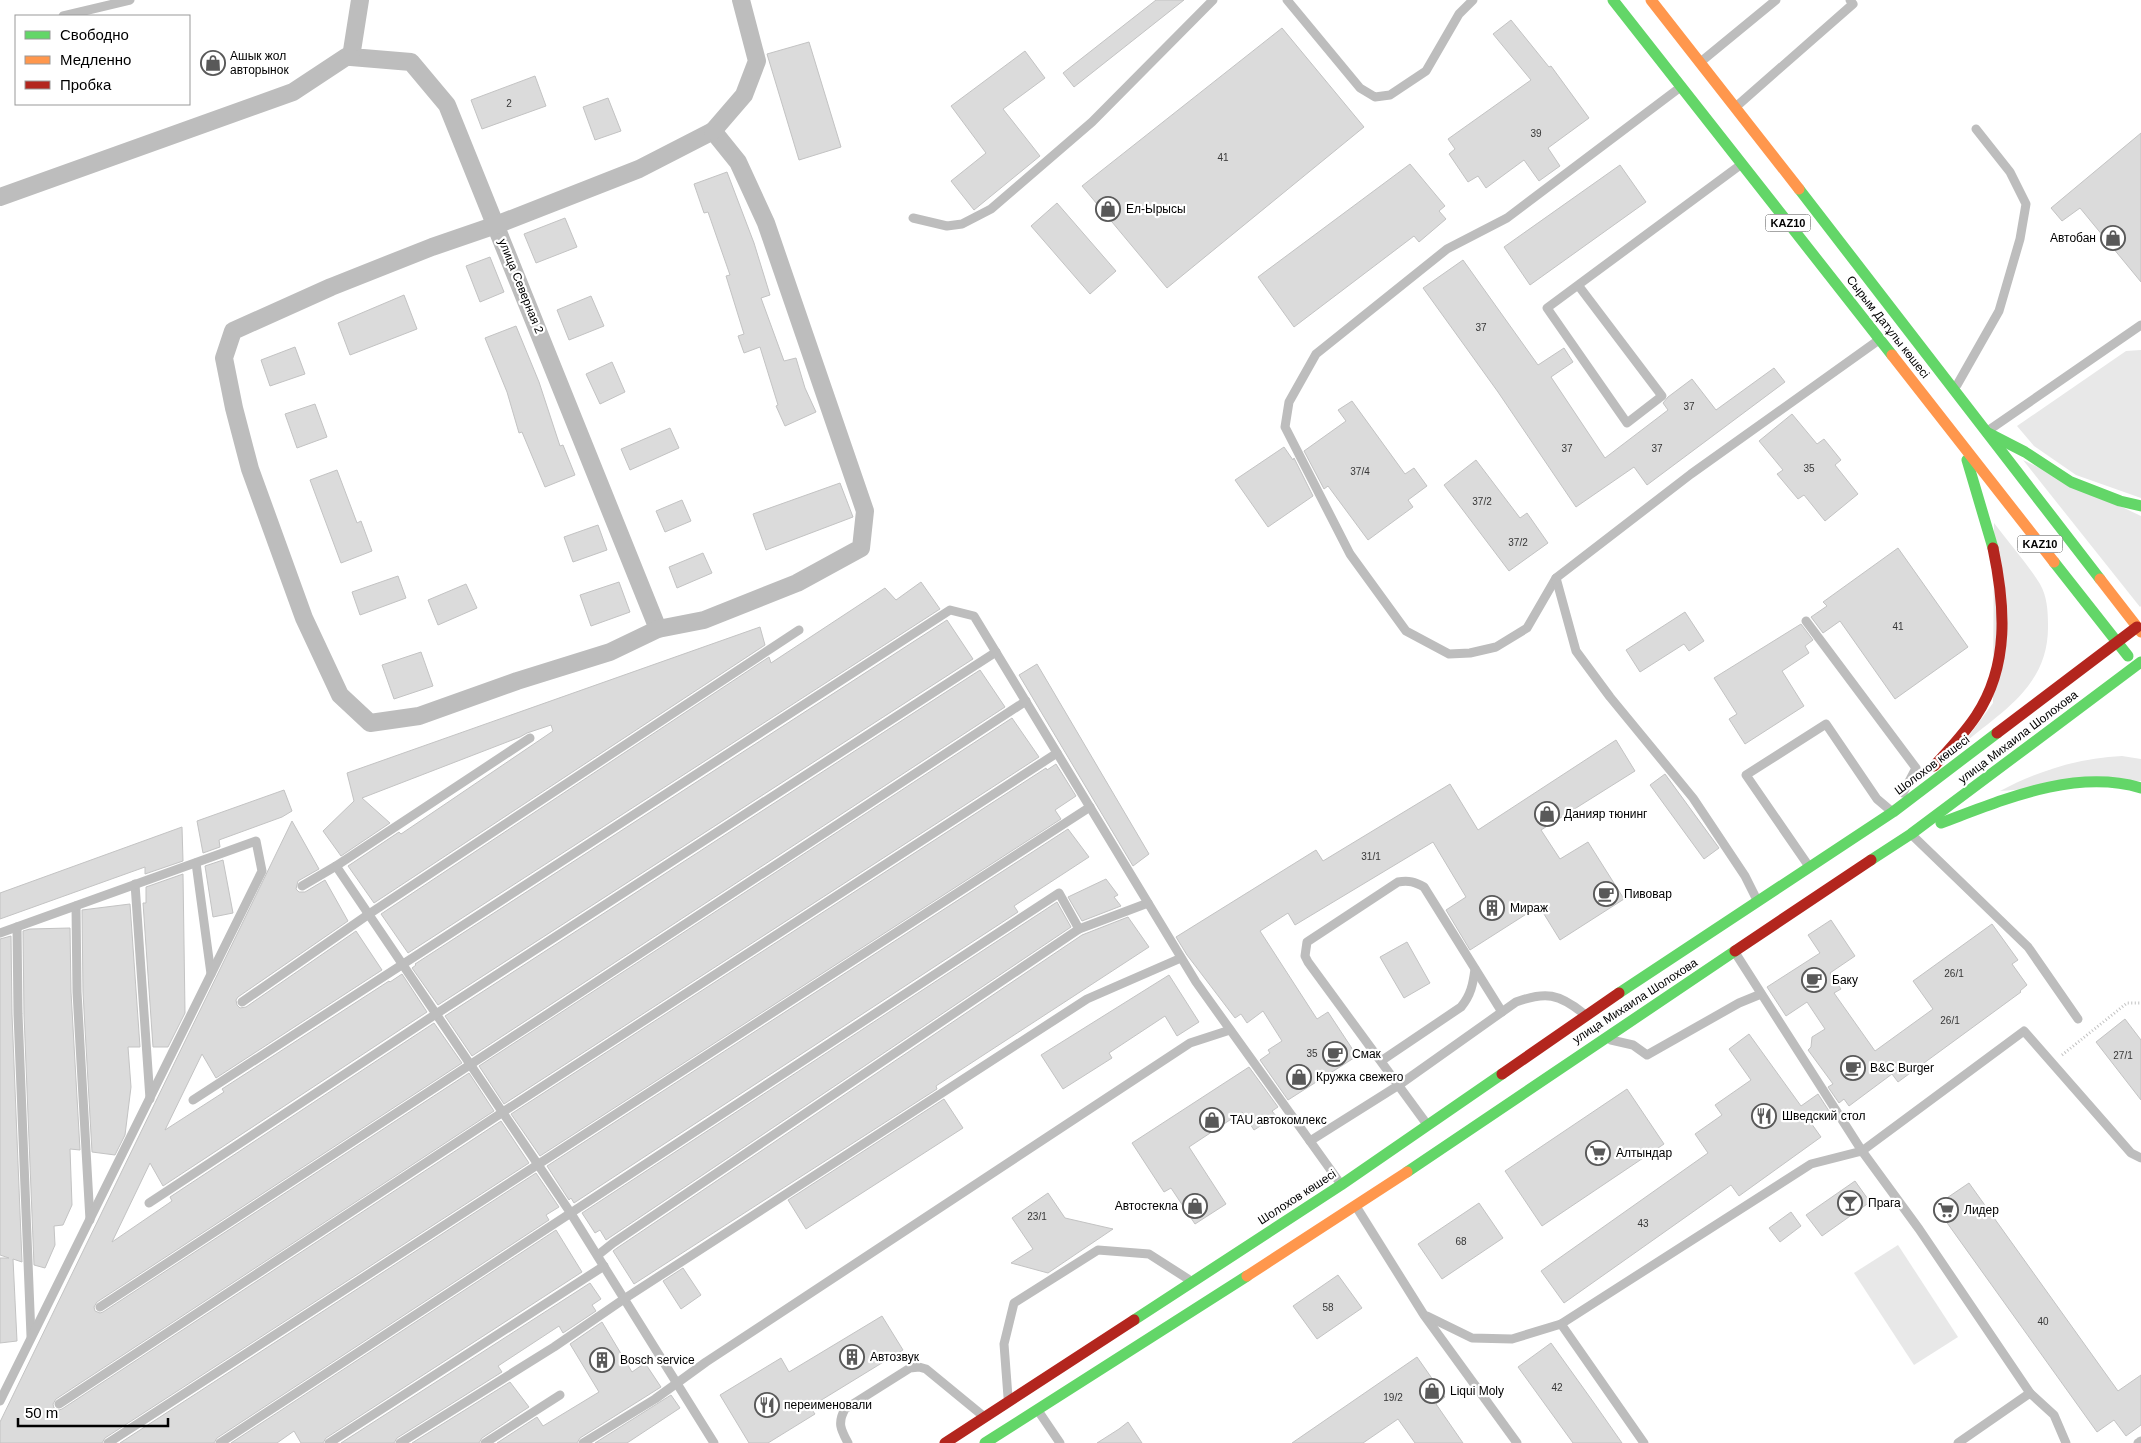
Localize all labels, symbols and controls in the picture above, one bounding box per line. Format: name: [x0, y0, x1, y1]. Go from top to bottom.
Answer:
legend: [15, 15, 190, 105]
text: Свободно: [60, 26, 129, 43]
place label: Ашык жол авторынок: [230, 49, 289, 77]
shop icon: Ашык жол авторынок: [200, 50, 226, 76]
text: Медленно: [60, 51, 131, 68]
text: Пробка: [60, 76, 112, 93]
house number: 2: [506, 98, 512, 109]
house number: 39: [1530, 128, 1542, 139]
house number: 41: [1217, 152, 1229, 163]
shop icon: Ел-Ырысы: [1095, 196, 1121, 222]
place label: Ел-Ырысы: [1126, 202, 1186, 216]
road number: KAZ10: [1766, 214, 1810, 232]
shop icon: Автобан: [2100, 225, 2126, 251]
place label: Автобан: [2050, 231, 2096, 245]
street label: улица Северная 2: [496, 237, 547, 336]
street label: Сырым Датұлы көшесі: [1844, 273, 1932, 381]
house number: 37: [1475, 322, 1487, 333]
house number: 37: [1683, 401, 1695, 412]
house number: 37: [1561, 443, 1573, 454]
house number: 37: [1651, 443, 1663, 454]
house number: 35: [1803, 463, 1815, 474]
house number: 37/4: [1350, 466, 1370, 477]
house number: 37/2: [1472, 496, 1492, 507]
road number: KAZ10: [2018, 536, 2062, 552]
house number: 37/2: [1508, 537, 1528, 548]
house number: 41: [1892, 621, 1904, 632]
street label: улица Михаила Шолохова: [1956, 687, 2081, 786]
street label: Шолохов көшесі: [1892, 732, 1972, 798]
shop icon: Данияр тюнинг: [1534, 801, 1560, 827]
place label: Данияр тюнинг: [1564, 807, 1648, 821]
house number: 31/1: [1361, 851, 1381, 862]
cafe icon: Пивовар: [1593, 881, 1619, 907]
place label: Пивовар: [1624, 887, 1672, 901]
building icon: Мираж: [1479, 895, 1505, 921]
place label: Мираж: [1510, 901, 1548, 915]
street label: улица Михаила Шолохова: [1570, 955, 1700, 1047]
cafe icon: Баку: [1801, 967, 1827, 993]
house number: 26/1: [1944, 968, 1964, 979]
place label: Баку: [1832, 973, 1858, 987]
house number: 26/1: [1940, 1015, 1960, 1026]
cafe icon: Смак: [1322, 1041, 1348, 1067]
place label: Смак: [1352, 1047, 1382, 1061]
house number: 35: [1306, 1048, 1318, 1059]
house number: 27/1: [2113, 1050, 2133, 1061]
cafe icon: B&C Burger: [1840, 1055, 1866, 1081]
place label: B&C Burger: [1870, 1061, 1934, 1075]
shop icon: Кружка свежего: [1286, 1064, 1312, 1090]
place label: Кружка свежего: [1316, 1070, 1404, 1084]
restaurant icon: Шведский стол: [1751, 1103, 1777, 1129]
shop icon: TAU автокомлекс: [1199, 1107, 1225, 1133]
place label: Шведский стол: [1782, 1109, 1865, 1123]
place label: TAU автокомлекс: [1230, 1113, 1327, 1127]
supermarket icon: Алтындар: [1585, 1140, 1611, 1166]
place label: Алтындар: [1616, 1146, 1672, 1160]
street label: Шолохов көшесі: [1255, 1167, 1339, 1227]
bar icon: Прага: [1837, 1190, 1863, 1216]
shop icon: Автостекла: [1182, 1193, 1208, 1219]
place label: Прага: [1868, 1196, 1901, 1210]
supermarket icon: Лидер: [1933, 1197, 1959, 1223]
place label: Автостекла: [1115, 1199, 1178, 1213]
place label: Лидер: [1964, 1203, 1999, 1217]
house number: 23/1: [1027, 1211, 1047, 1222]
house number: 43: [1637, 1218, 1649, 1229]
house number: 68: [1455, 1236, 1467, 1247]
house number: 58: [1322, 1302, 1334, 1313]
house number: 40: [2037, 1316, 2049, 1327]
building icon: Автозвук: [839, 1344, 865, 1370]
building icon: Bosch service: [589, 1347, 615, 1373]
place label: Автозвук: [870, 1350, 920, 1364]
place label: Bosch service: [620, 1353, 695, 1367]
shop icon: Liqui Moly: [1419, 1378, 1445, 1404]
house number: 42: [1551, 1382, 1563, 1393]
place label: Liqui Moly: [1450, 1384, 1504, 1398]
restaurant icon: переименовали: [754, 1392, 780, 1418]
house number: 19/2: [1383, 1392, 1403, 1403]
scale bar: [18, 1396, 168, 1428]
place label: переименовали: [784, 1398, 872, 1412]
text: 50 m: [25, 1404, 58, 1421]

